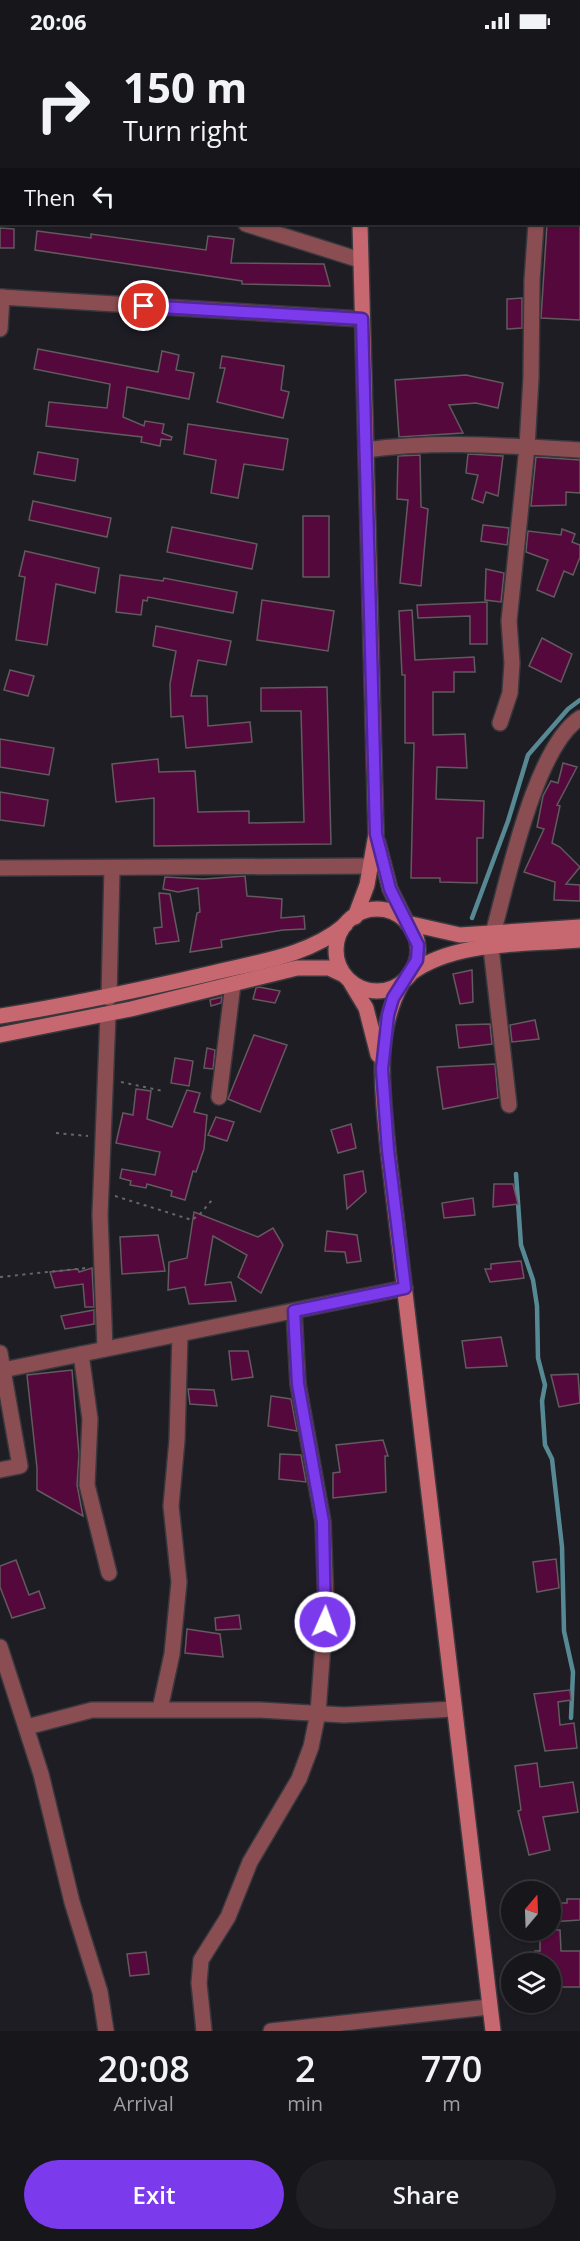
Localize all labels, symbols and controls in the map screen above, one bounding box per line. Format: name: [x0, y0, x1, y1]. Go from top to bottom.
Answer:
text: 20:06: [30, 6, 87, 36]
text: 150 m: [123, 58, 247, 115]
icon: right: [24, 66, 102, 144]
text: Turn right: [123, 112, 248, 149]
icon: left: [87, 180, 120, 213]
text: Then: [24, 182, 75, 212]
pin: [118, 280, 169, 331]
icon: arrive: [127, 289, 160, 322]
position arrow: [293, 1590, 357, 1654]
north arrow: [501, 1881, 561, 1941]
map controls: [501, 1881, 561, 2013]
button: layers: [501, 1953, 561, 2013]
text: 20:08: [98, 2044, 190, 2093]
text: 2: [295, 2044, 316, 2093]
text: 770: [421, 2044, 482, 2093]
text: Arrival: [114, 2090, 174, 2117]
text: min: [287, 2090, 323, 2117]
text: m: [442, 2090, 461, 2117]
button: Exit: [24, 2160, 284, 2229]
button: Share: [296, 2160, 556, 2229]

